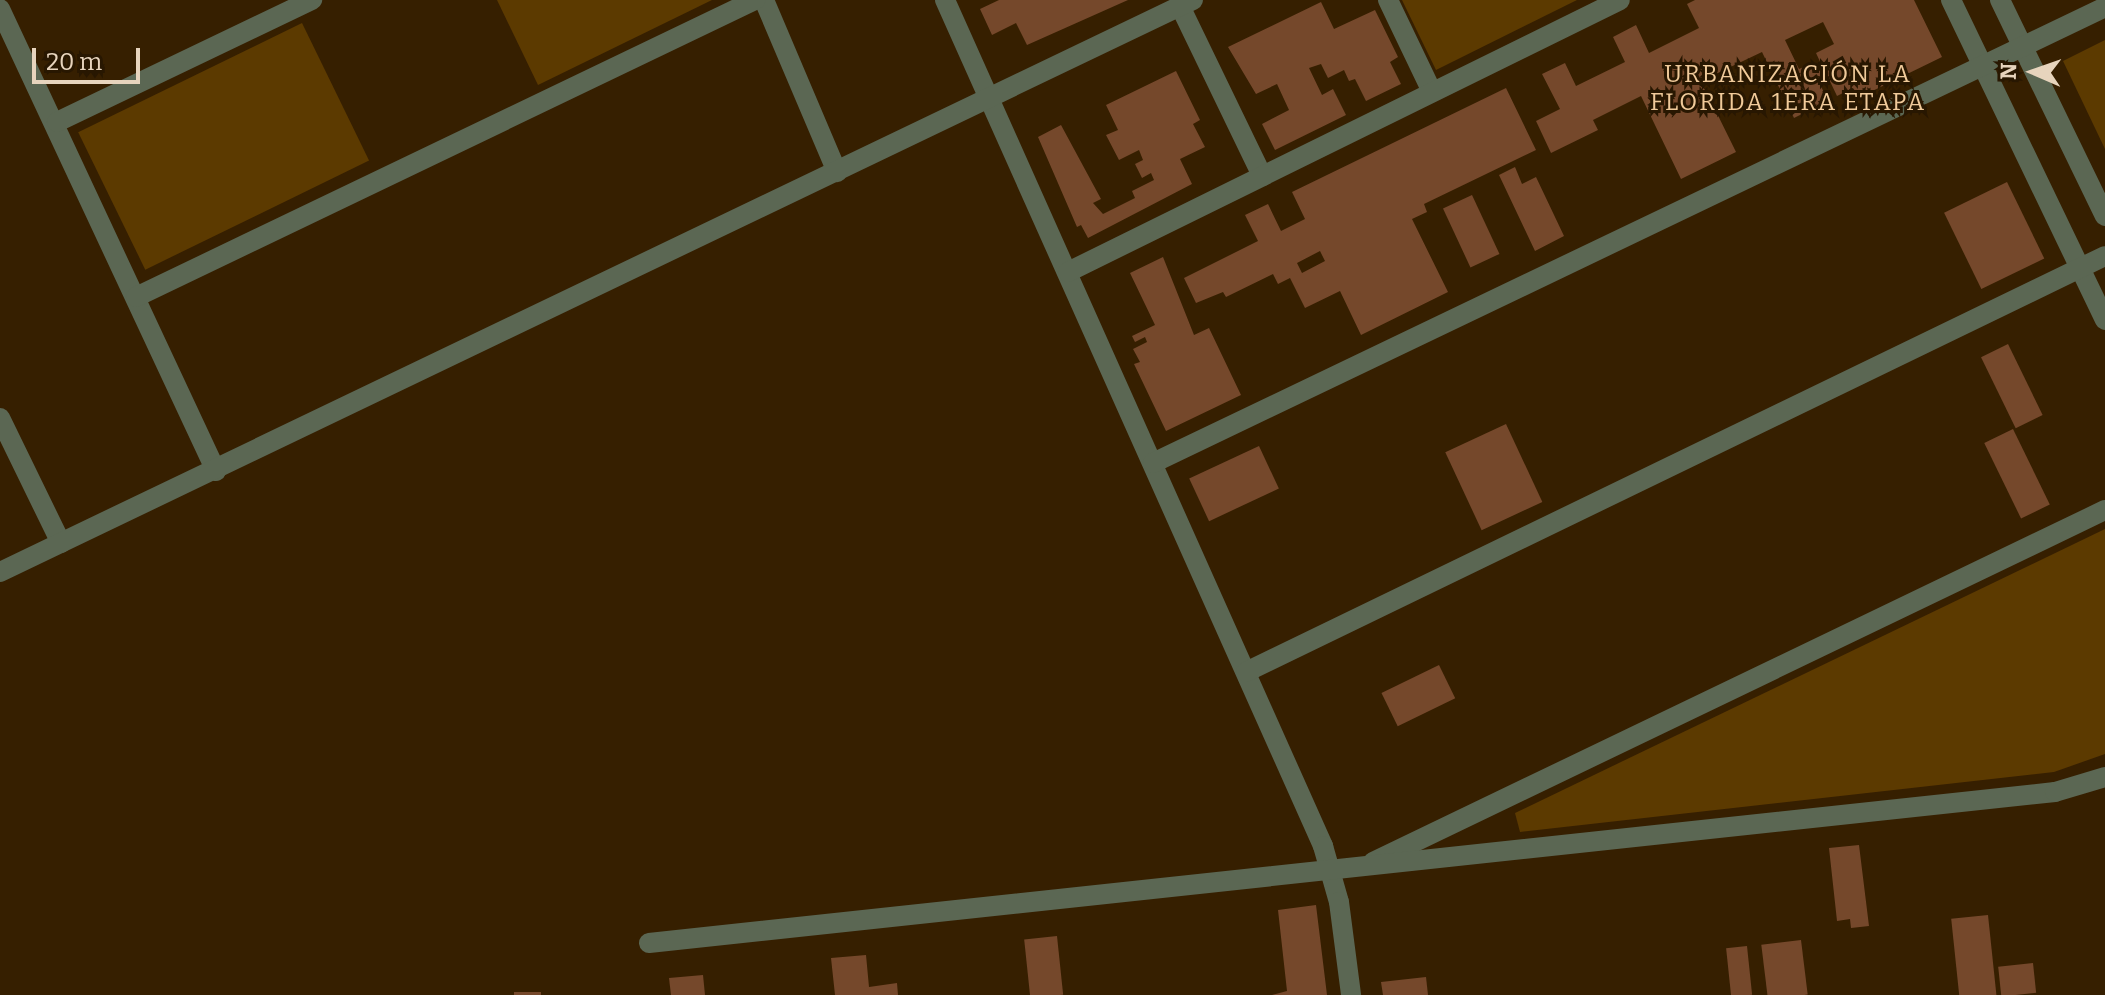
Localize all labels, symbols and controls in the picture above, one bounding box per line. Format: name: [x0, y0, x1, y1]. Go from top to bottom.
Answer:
scale bar: [36, 32, 144, 82]
north arrow: [1993, 32, 2073, 112]
text: 20 m: [46, 48, 102, 76]
district label: URBANIZACIÓN LA FLORIDA 1ERA ETAPA: [1650, 61, 1926, 117]
text: N: [1995, 62, 2022, 80]

